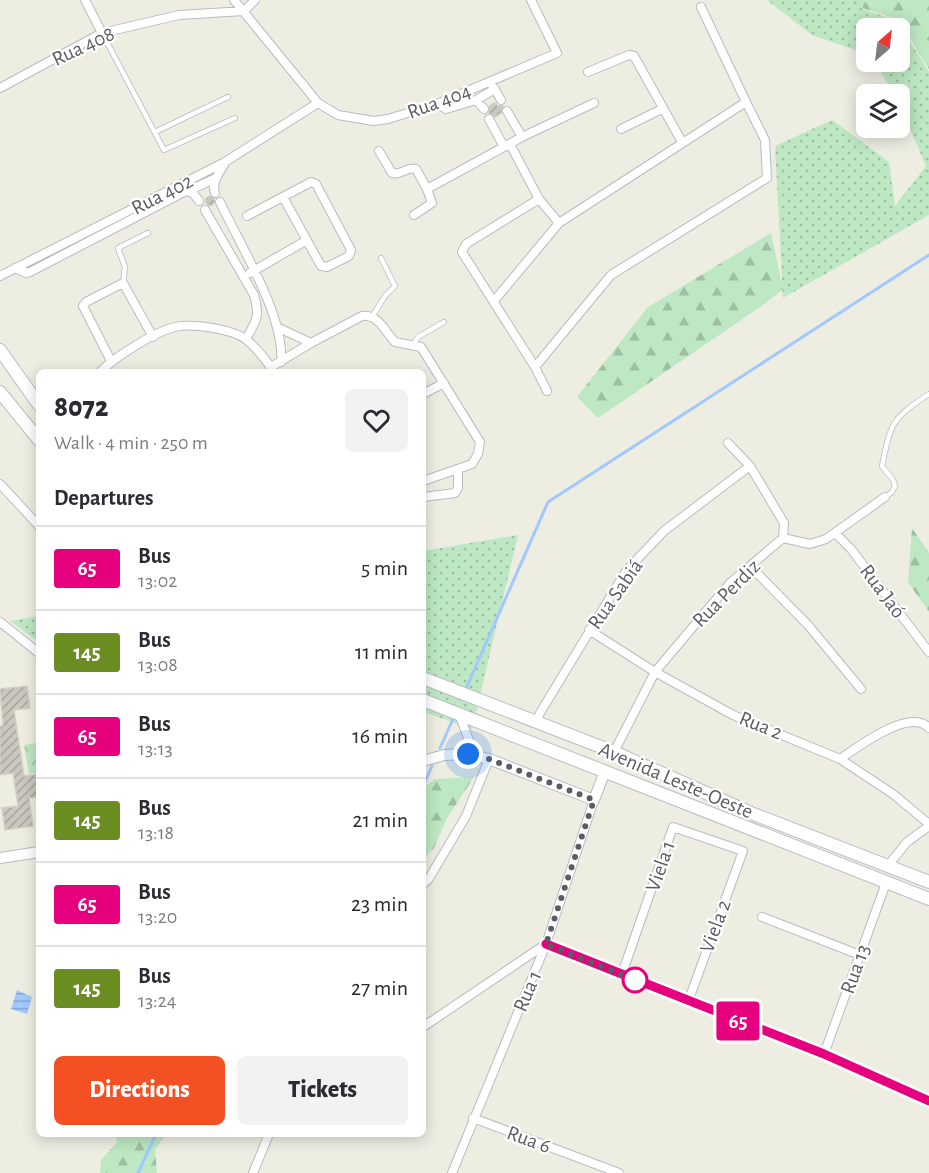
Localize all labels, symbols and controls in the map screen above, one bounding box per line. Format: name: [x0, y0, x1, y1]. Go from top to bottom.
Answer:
north arrow: [856, 18, 910, 72]
map controls: [856, 18, 910, 138]
street label: Rua 408: [49, 23, 118, 70]
street label: Rua 404: [404, 80, 474, 123]
button: layers: [856, 84, 910, 138]
street label: Rua 402: [128, 170, 196, 219]
button: heart: [345, 389, 408, 452]
text: 8072: [54, 394, 108, 422]
text: Walk · 4 min · 250 m: [54, 433, 208, 453]
text: Departures: [54, 487, 154, 509]
text: Bus: [138, 545, 171, 567]
street label: Rua Sabiá: [584, 555, 647, 633]
street label: Rua Perdiz: [688, 555, 764, 631]
text: 5 min: [361, 557, 408, 579]
text: 65: [77, 558, 97, 579]
street label: Rua Jaó: [856, 561, 909, 622]
text: 13:02: [138, 571, 177, 591]
text: Bus: [138, 629, 171, 651]
text: 11 min: [355, 641, 408, 663]
text: 145: [73, 642, 101, 663]
text: 13:08: [138, 655, 178, 675]
street label: Rua 2: [736, 707, 785, 744]
text: Bus: [138, 713, 171, 735]
text: 16 min: [352, 725, 408, 747]
text: 65: [77, 726, 97, 747]
text: 13:13: [138, 739, 173, 759]
your location: [453, 739, 483, 769]
street label: Avenida Leste-Oeste: [596, 739, 756, 822]
text: Bus: [138, 797, 171, 819]
text: 21 min: [353, 809, 408, 831]
text: 145: [73, 810, 101, 831]
text: 13:18: [138, 823, 174, 843]
street label: Viela 1: [642, 838, 679, 894]
text: Bus: [138, 881, 171, 903]
text: 23 min: [351, 893, 408, 915]
text: 65: [77, 894, 97, 915]
street label: Viela 2: [696, 897, 735, 955]
text: 13:20: [138, 907, 177, 927]
street label: Rua 13: [837, 942, 874, 997]
text: Bus: [138, 965, 171, 987]
unlabelled marker: [622, 967, 648, 993]
street label: Rua 1: [510, 968, 545, 1015]
text: 27 min: [351, 977, 408, 999]
text: 145: [73, 978, 101, 999]
text: 13:24: [138, 991, 176, 1011]
line badge: 65: [711, 1002, 765, 1040]
text: 65: [728, 1011, 748, 1032]
button: Directions: [54, 1056, 225, 1125]
button: Tickets: [237, 1056, 408, 1125]
street label: Rua 6: [504, 1122, 554, 1157]

